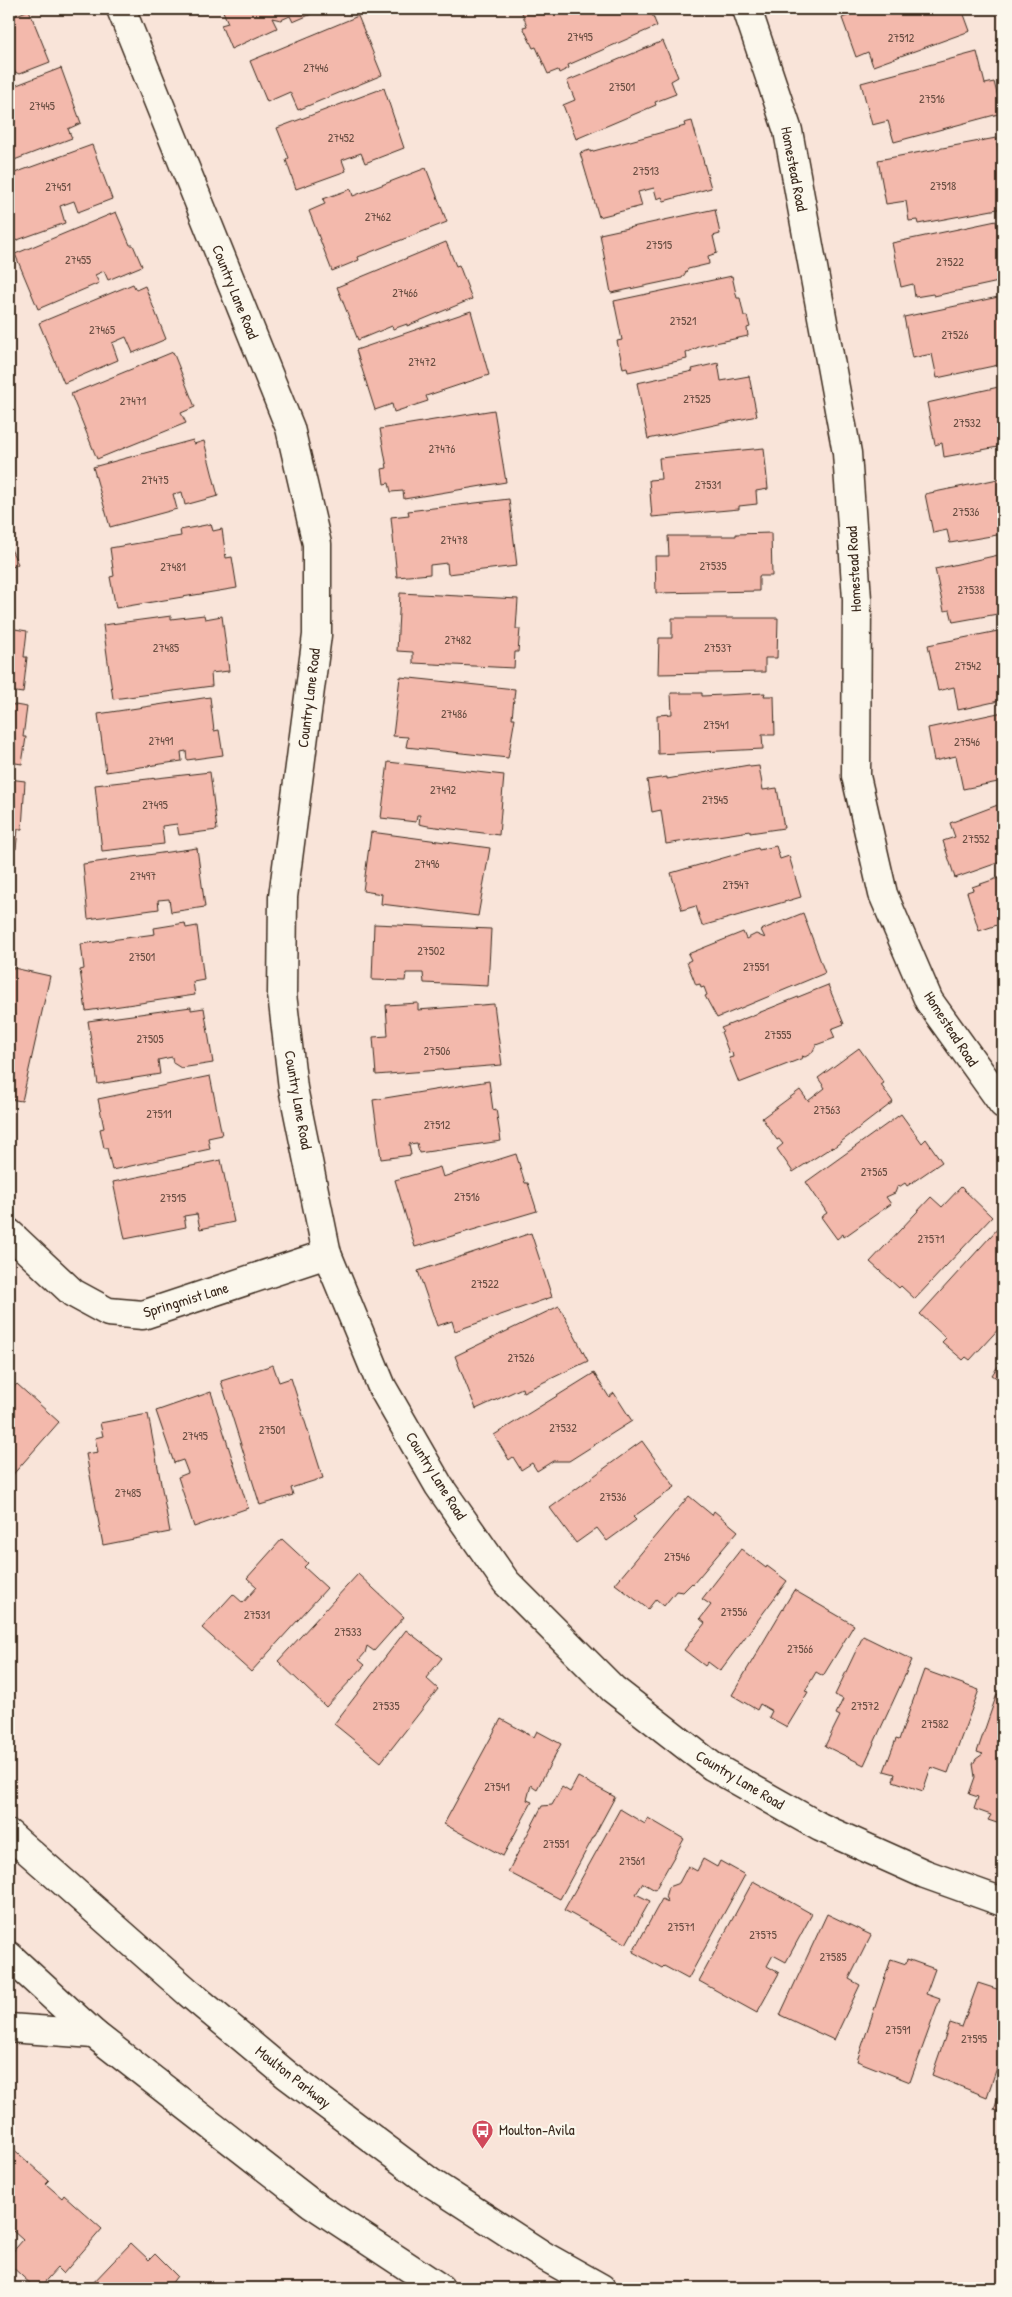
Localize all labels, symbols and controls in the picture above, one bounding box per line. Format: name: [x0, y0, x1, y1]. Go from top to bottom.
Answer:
house number: 27495: [567, 28, 593, 45]
house number: 27512: [888, 29, 915, 46]
house number: 27446: [303, 59, 329, 76]
house number: 27501: [609, 78, 635, 95]
house number: 27516: [919, 90, 945, 107]
house number: 27445: [29, 97, 55, 114]
street label: Homestead Road: [776, 125, 813, 213]
house number: 27452: [328, 129, 355, 146]
house number: 27513: [633, 162, 659, 179]
house number: 27518: [930, 177, 956, 194]
house number: 27451: [45, 178, 71, 195]
house number: 27462: [365, 208, 392, 225]
house number: 27515: [646, 236, 672, 253]
street label: Country Lane Road: [207, 242, 264, 342]
house number: 27455: [65, 251, 91, 268]
house number: 27522: [936, 253, 964, 270]
house number: 27466: [392, 284, 418, 301]
house number: 27521: [670, 312, 696, 329]
house number: 27465: [89, 321, 115, 338]
house number: 27526: [941, 326, 969, 343]
house number: 27472: [408, 353, 436, 370]
house number: 27525: [683, 390, 711, 407]
house number: 27471: [120, 392, 146, 409]
house number: 27532: [953, 414, 981, 431]
house number: 27476: [429, 440, 456, 457]
house number: 27475: [141, 471, 169, 488]
house number: 27531: [695, 476, 721, 493]
house number: 27536: [953, 503, 980, 520]
street label: Homestead Road: [841, 525, 866, 612]
house number: 27478: [440, 531, 468, 548]
house number: 27535: [699, 557, 727, 574]
house number: 27481: [160, 558, 186, 575]
house number: 27538: [957, 581, 985, 598]
house number: 27482: [445, 631, 472, 648]
house number: 27485: [153, 639, 179, 656]
house number: 27537: [704, 639, 732, 656]
street label: Country Lane Road: [292, 647, 325, 749]
house number: 27542: [955, 657, 982, 674]
house number: 27486: [441, 705, 467, 722]
house number: 27541: [703, 716, 729, 733]
house number: 27491: [149, 732, 173, 749]
house number: 27546: [954, 733, 980, 750]
house number: 27492: [430, 781, 456, 798]
house number: 27545: [702, 791, 728, 808]
house number: 27495: [142, 796, 168, 813]
house number: 27552: [962, 830, 990, 847]
house number: 27496: [414, 855, 440, 872]
house number: 27497: [130, 867, 156, 884]
house number: 27547: [722, 876, 750, 893]
house number: 27502: [417, 942, 445, 959]
house number: 27501: [129, 948, 155, 965]
house number: 27551: [743, 958, 769, 975]
street label: Homestead Road: [919, 987, 984, 1071]
house number: 27555: [765, 1026, 791, 1043]
house number: 27505: [136, 1030, 164, 1047]
house number: 27506: [424, 1042, 451, 1059]
street label: Country Lane Road: [279, 1049, 318, 1151]
house number: 27563: [814, 1101, 840, 1118]
house number: 27511: [146, 1105, 172, 1122]
house number: 27512: [424, 1116, 451, 1133]
house number: 27565: [861, 1163, 887, 1180]
house number: 27516: [454, 1188, 480, 1205]
house number: 27515: [160, 1189, 186, 1206]
house number: 27571: [918, 1230, 944, 1247]
house number: 27522: [471, 1275, 499, 1292]
street label: Springmist Lane: [141, 1277, 231, 1322]
house number: 27526: [507, 1349, 535, 1366]
house number: 27532: [549, 1419, 577, 1436]
house number: 27501: [259, 1421, 285, 1438]
house number: 27495: [182, 1427, 208, 1444]
street label: Country Lane Road: [401, 1428, 472, 1524]
house number: 27485: [115, 1484, 141, 1501]
house number: 27536: [600, 1488, 627, 1505]
house number: 27546: [664, 1548, 690, 1565]
house number: 27556: [721, 1603, 747, 1620]
house number: 27531: [244, 1606, 270, 1623]
house number: 27533: [334, 1623, 362, 1640]
house number: 27566: [787, 1640, 813, 1657]
house number: 27535: [372, 1697, 400, 1714]
house number: 27572: [851, 1697, 879, 1714]
house number: 27582: [921, 1715, 949, 1732]
street label: Country Lane Road: [692, 1745, 789, 1814]
house number: 27541: [484, 1778, 510, 1795]
house number: 27551: [543, 1835, 569, 1852]
house number: 27561: [619, 1852, 645, 1869]
house number: 27571: [668, 1918, 694, 1935]
house number: 27575: [749, 1926, 777, 1943]
house number: 27585: [820, 1948, 846, 1965]
house number: 27591: [885, 2021, 911, 2038]
house number: 27595: [961, 2030, 987, 2047]
street label: Moulton Parkway: [251, 2040, 335, 2113]
bus stop icon: Moulton-Avila: [471, 2118, 495, 2149]
place label: Moulton-Avila: [499, 2119, 575, 2140]

